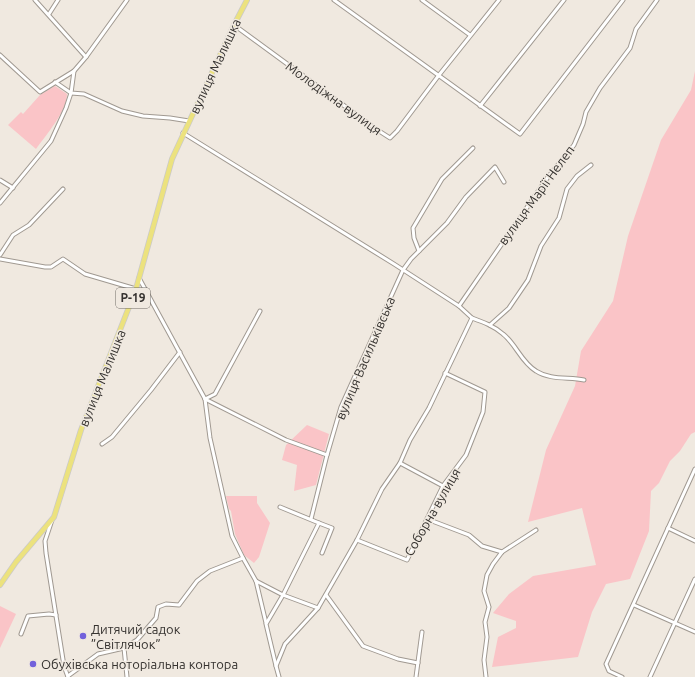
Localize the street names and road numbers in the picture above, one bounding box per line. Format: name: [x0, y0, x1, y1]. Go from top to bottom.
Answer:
street label: вулиця Малишка: [187, 16, 243, 116]
street label: Молодіжна вулиця: [283, 59, 385, 137]
street label: вулиця Марії Нелеп: [495, 143, 577, 247]
road number: Р-19: [116, 288, 150, 308]
street label: вулиця Васильківська: [333, 294, 397, 422]
street label: вулиця Малишка: [76, 328, 128, 428]
street label: Соборна вулиця: [401, 466, 463, 558]

